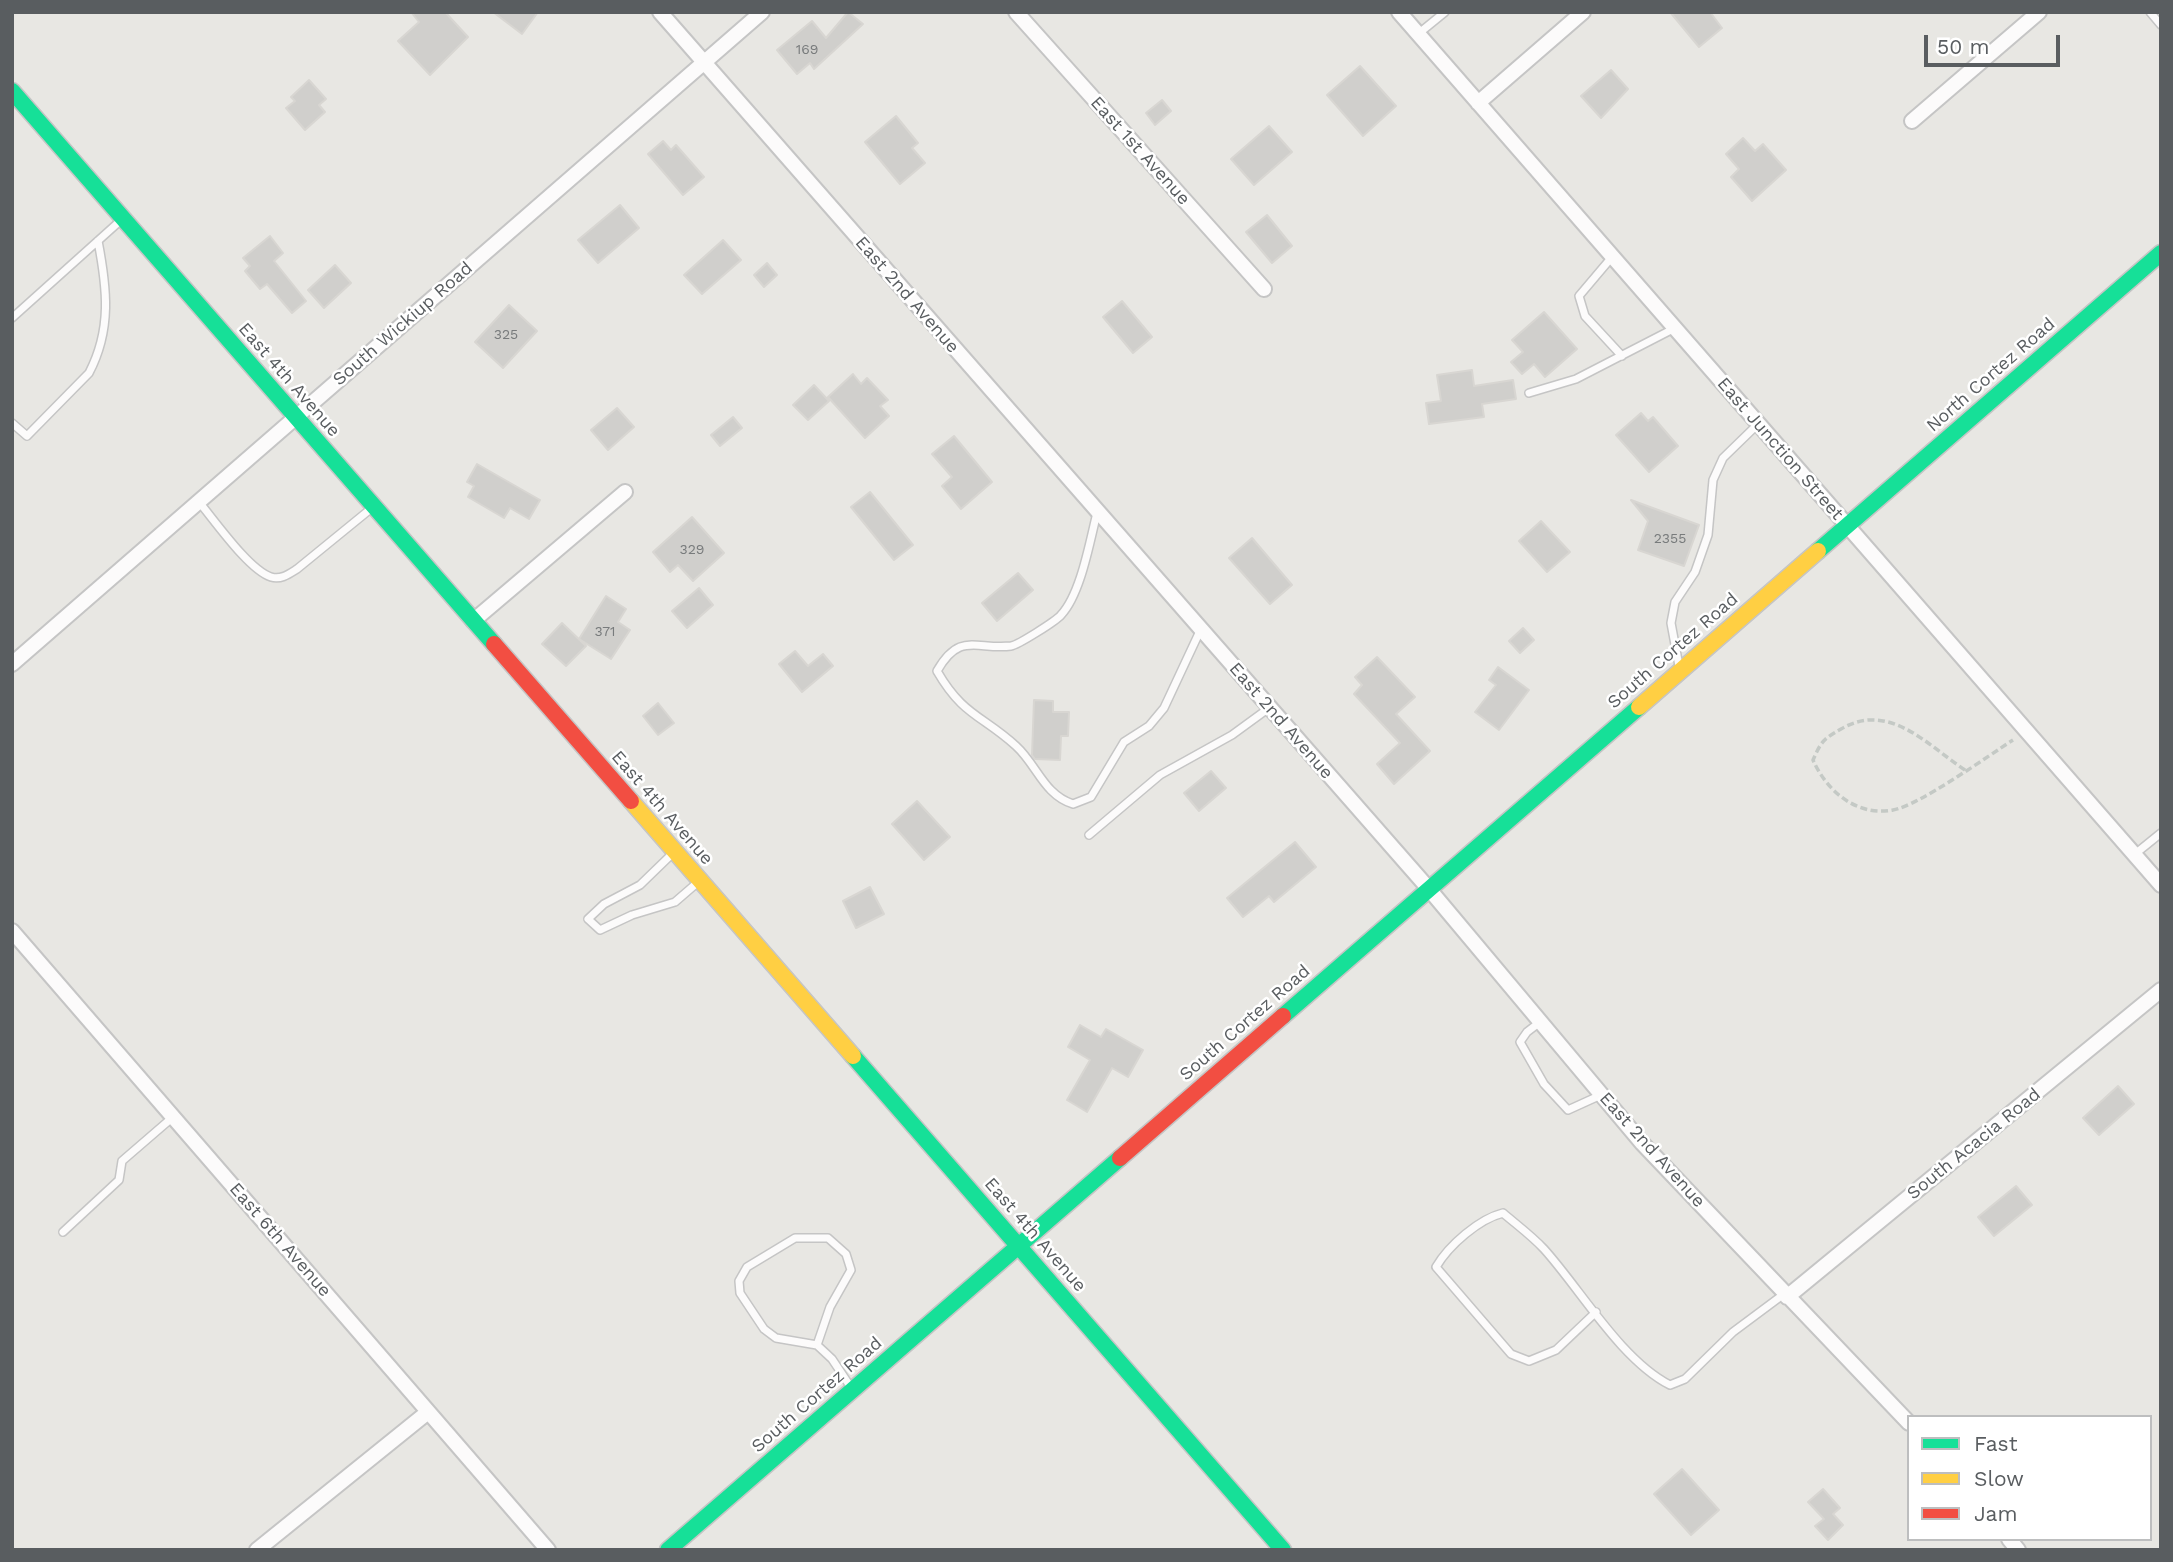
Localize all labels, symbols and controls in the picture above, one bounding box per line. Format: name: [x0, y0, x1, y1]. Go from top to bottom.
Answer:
scale bar: [1928, 21, 2064, 65]
text: 50 m: [1937, 34, 1989, 59]
house number: 169: [796, 42, 818, 58]
street label: East 1st Avenue: [1086, 92, 1194, 210]
street label: East 2nd Avenue: [850, 232, 964, 358]
street label: South Wickiup Road: [329, 257, 477, 391]
street label: North Cortez Road: [1922, 313, 2060, 437]
street label: East 4th Avenue: [234, 318, 344, 442]
house number: 325: [494, 327, 518, 343]
street label: East Junction Street: [1712, 373, 1848, 525]
house number: 2355: [1654, 531, 1686, 547]
house number: 329: [680, 542, 704, 558]
street label: South Cortez Road: [1603, 588, 1743, 714]
house number: 371: [595, 624, 615, 640]
street label: East 2nd Avenue: [1224, 658, 1338, 784]
street label: East 4th Avenue: [607, 746, 717, 870]
street label: South Cortez Road: [1175, 960, 1315, 1086]
street label: South Acacia Road: [1903, 1084, 2045, 1204]
street label: East 2nd Avenue: [1595, 1088, 1709, 1212]
street label: East 4th Avenue: [980, 1173, 1090, 1297]
street label: East 6th Avenue: [225, 1178, 335, 1302]
street label: South Cortez Road: [747, 1332, 887, 1458]
legend: [1907, 1415, 2152, 1541]
text: Fast: [1974, 1431, 2018, 1456]
text: Slow: [1974, 1466, 2024, 1491]
text: Jam: [1974, 1501, 2017, 1526]

